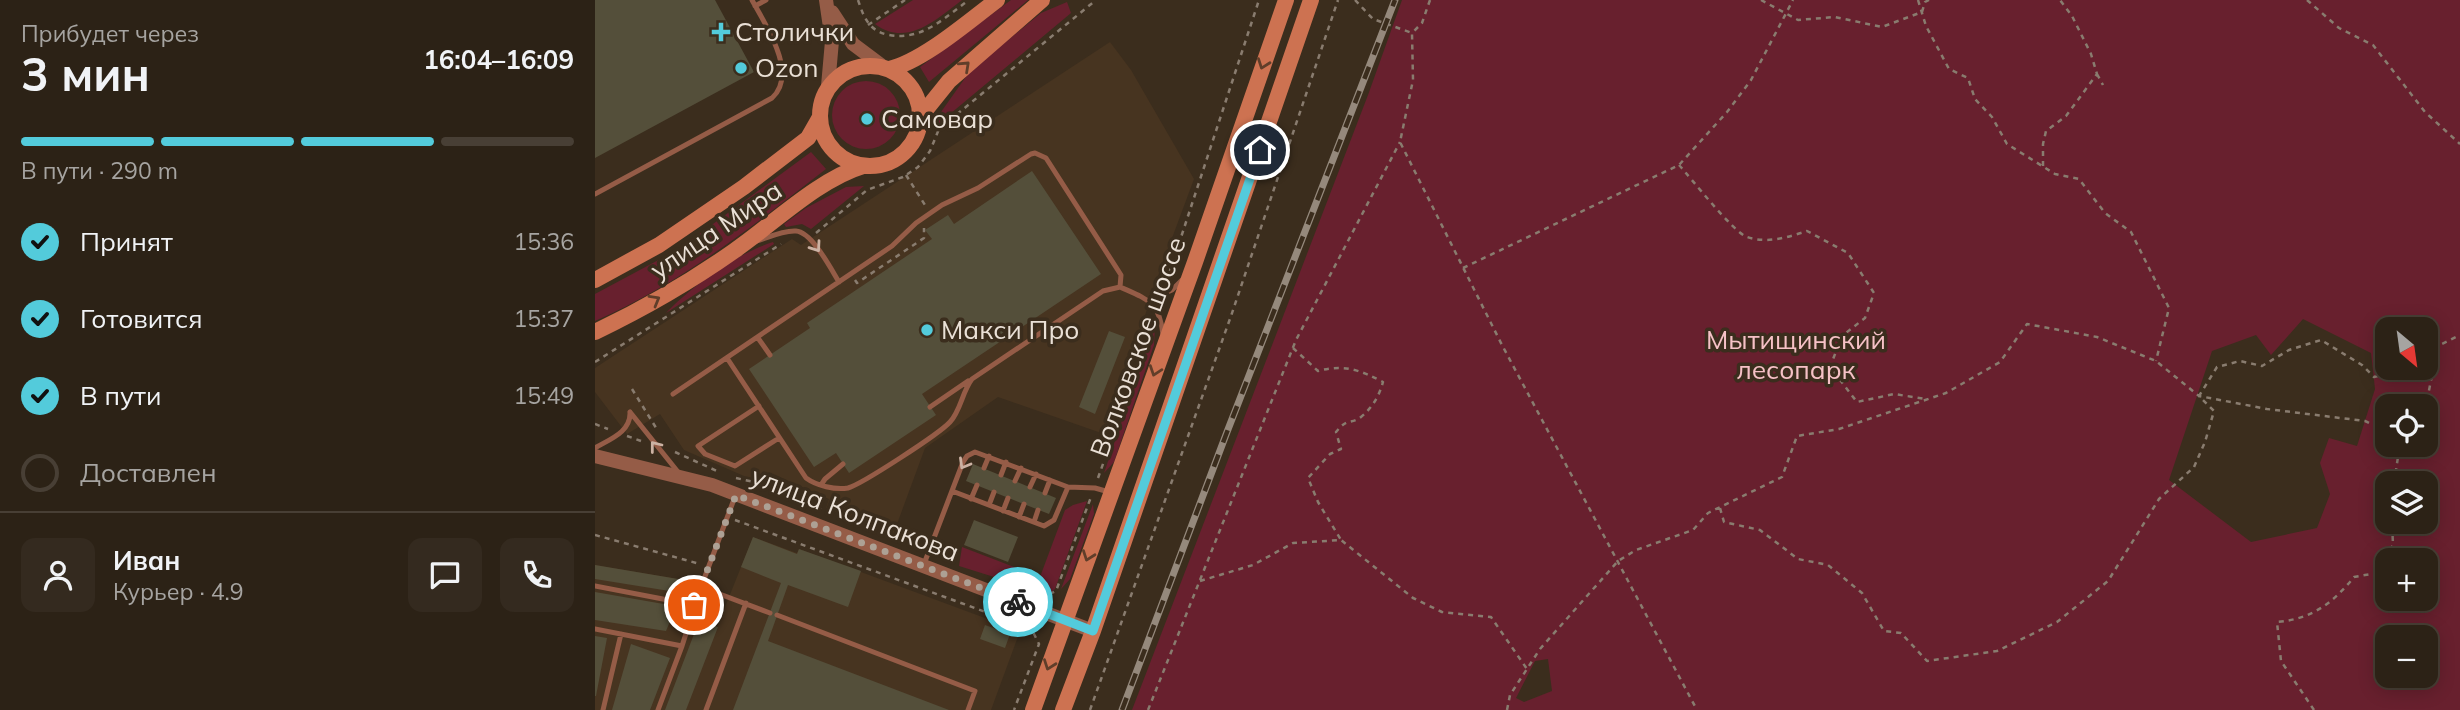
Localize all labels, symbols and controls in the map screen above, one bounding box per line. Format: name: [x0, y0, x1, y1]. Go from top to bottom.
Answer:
place label: Столички: [735, 15, 854, 48]
text: Прибудет через: [21, 19, 199, 48]
marker: Столички: [713, 24, 729, 40]
text: 16:04–16:09: [423, 43, 574, 76]
text: 3 мин: [21, 45, 150, 103]
place label: Ozon: [755, 51, 818, 84]
one-way arrow: [1257, 58, 1271, 70]
marker: Ozon: [733, 60, 749, 76]
one-way arrow: [957, 62, 970, 74]
place label: Самовар: [881, 102, 993, 135]
marker: Самовар: [859, 111, 875, 127]
pin: [1230, 120, 1290, 180]
icon: home: [1241, 131, 1279, 169]
text: В пути · 290 m: [21, 156, 178, 185]
street label: улица Мира: [643, 173, 788, 286]
icon: check: [21, 223, 59, 261]
text: Принят: [80, 225, 173, 258]
text: 15:36: [514, 227, 574, 256]
street label: Волковское шоссе: [1082, 232, 1193, 461]
one-way arrow: [808, 239, 820, 252]
one-way arrow: [648, 295, 661, 308]
icon: check: [21, 300, 59, 338]
text: Готовится: [80, 302, 203, 335]
text: 15:37: [514, 304, 574, 333]
place label: Макси Про: [941, 313, 1079, 346]
north arrow: [2375, 317, 2438, 380]
map controls: [2375, 317, 2438, 688]
marker: Макси Про: [919, 322, 935, 338]
park label: Мытищинский лесопарк: [1706, 323, 1886, 386]
one-way arrow: [1149, 365, 1163, 377]
icon: check: [21, 377, 59, 415]
text: В пути: [80, 379, 161, 412]
text: 15:49: [514, 381, 574, 410]
button: locate: [2375, 394, 2438, 457]
one-way arrow: [650, 441, 663, 454]
text: Доставлен: [80, 456, 217, 489]
one-way arrow: [959, 457, 972, 470]
street label: улица Колпакова: [746, 459, 964, 568]
button: layers: [2375, 471, 2438, 534]
button: person: [21, 538, 95, 612]
button: chat: [408, 538, 482, 612]
button: phone: [500, 538, 574, 612]
text: Иван: [113, 544, 180, 577]
button: +: [2375, 548, 2438, 611]
one-way arrow: [1083, 550, 1097, 562]
courier: [983, 567, 1053, 637]
pin: [664, 575, 724, 635]
text: Курьер · 4.9: [113, 577, 244, 606]
icon: bike: [999, 583, 1037, 621]
icon: bag: [675, 586, 713, 624]
button: −: [2375, 625, 2438, 688]
one-way arrow: [1043, 659, 1057, 671]

